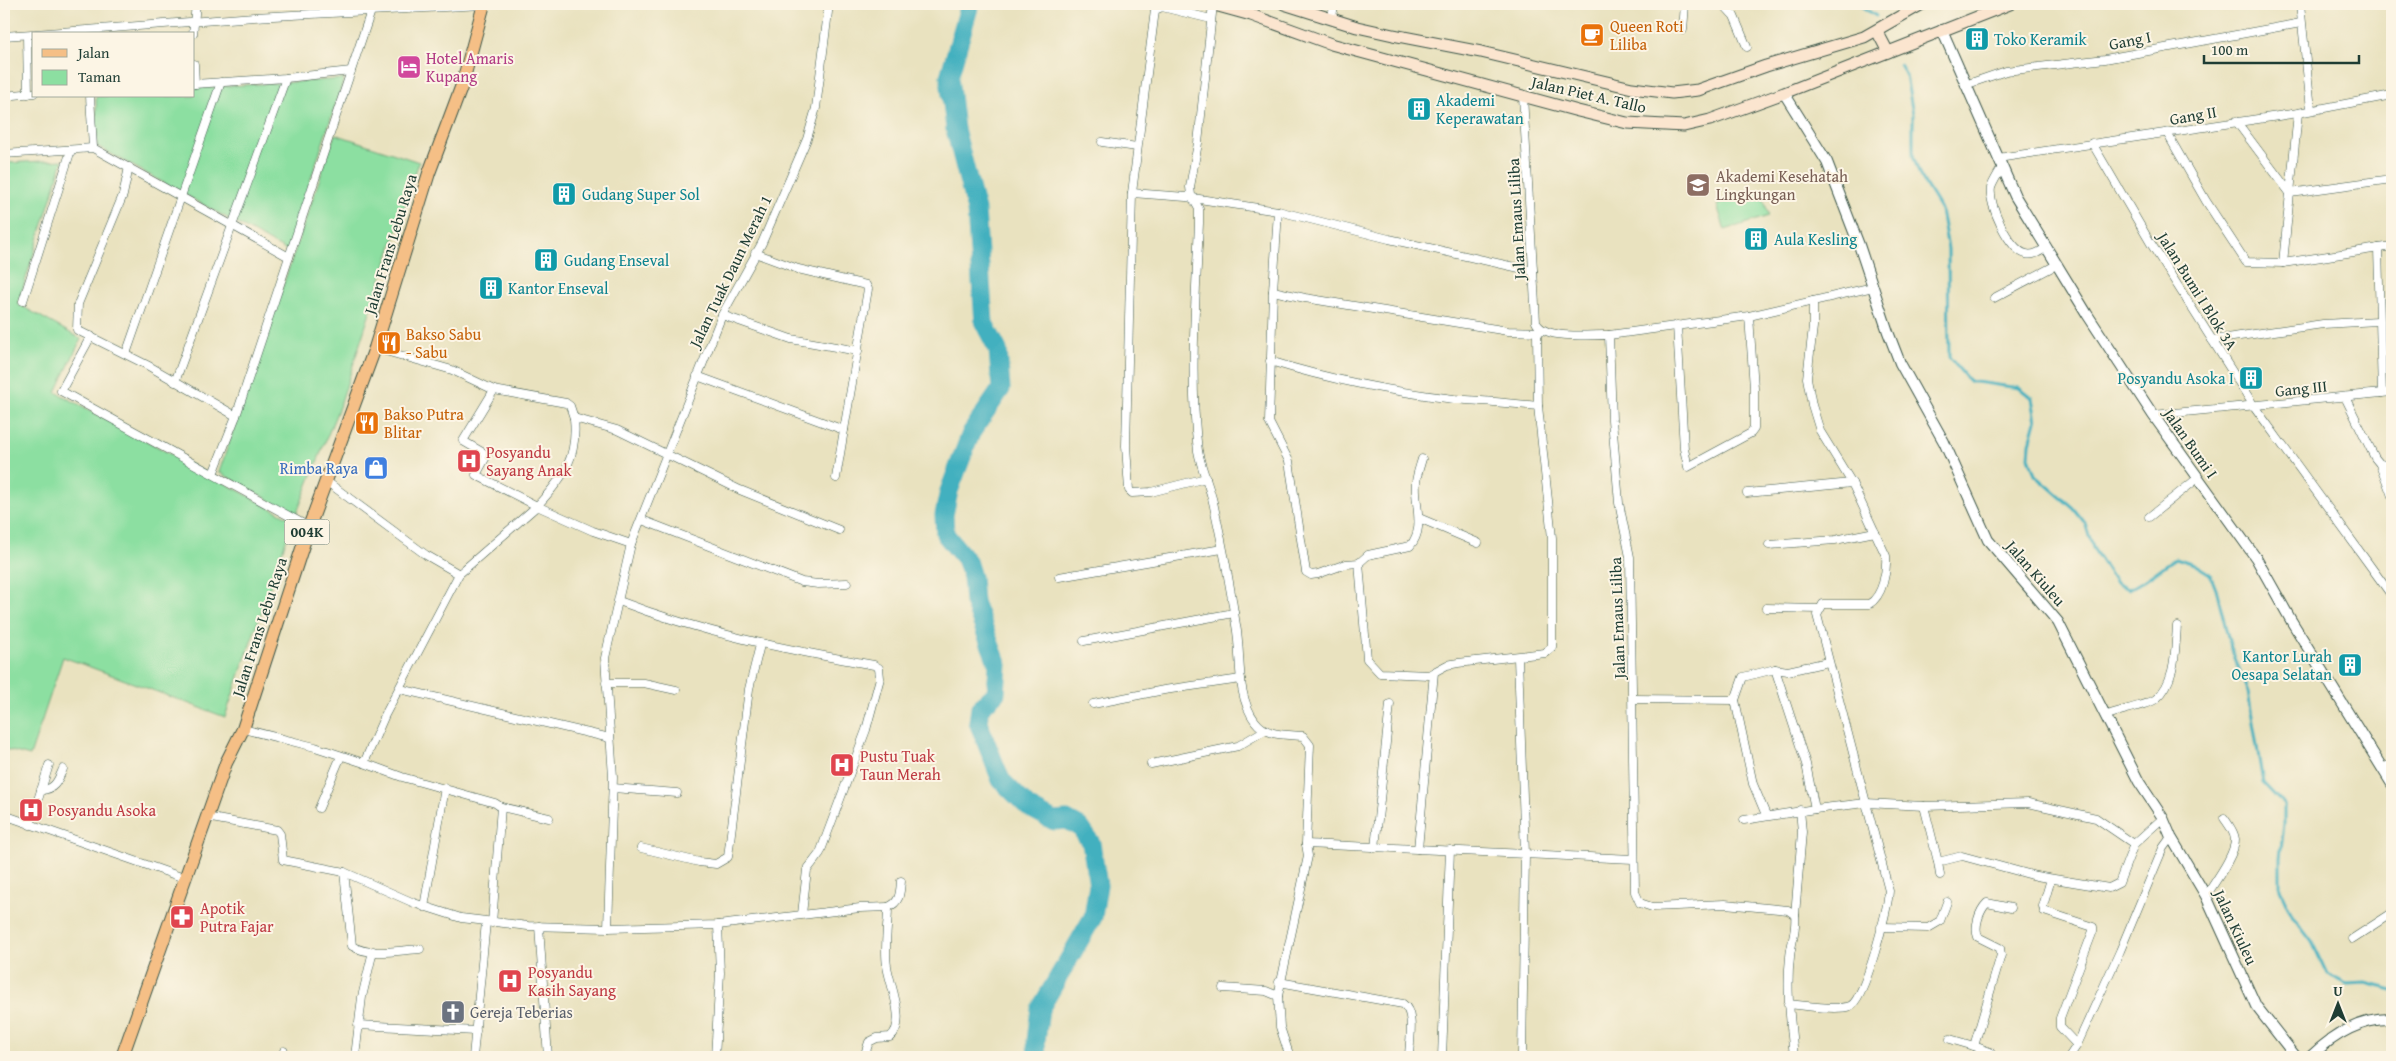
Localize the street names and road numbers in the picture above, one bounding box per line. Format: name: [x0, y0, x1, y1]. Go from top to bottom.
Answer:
street label: Gang I: [2107, 24, 2153, 56]
street label: Jalan Piet A. Tallo: [1527, 69, 1649, 119]
street label: Gang II: [2168, 99, 2218, 131]
street label: Jalan Emaus Liliba: [1501, 157, 1531, 282]
street label: Jalan Frans Lebu Raya: [357, 170, 423, 319]
street label: Jalan Tuak Daun Merah 1: [682, 191, 777, 353]
street label: Jalan Bumi I Blok 3A: [2151, 226, 2244, 355]
street label: Gang III: [2274, 373, 2328, 403]
street label: Jalan Bumi I: [2157, 401, 2224, 483]
road number: 004K: [284, 520, 330, 544]
street label: Jalan Kiuleu: [1999, 533, 2072, 611]
street label: Jalan Frans Lebu Raya: [224, 554, 293, 702]
street label: Jalan Emaus Liliba: [1603, 556, 1631, 681]
street label: Jalan Kiuleu: [2207, 884, 2264, 969]

